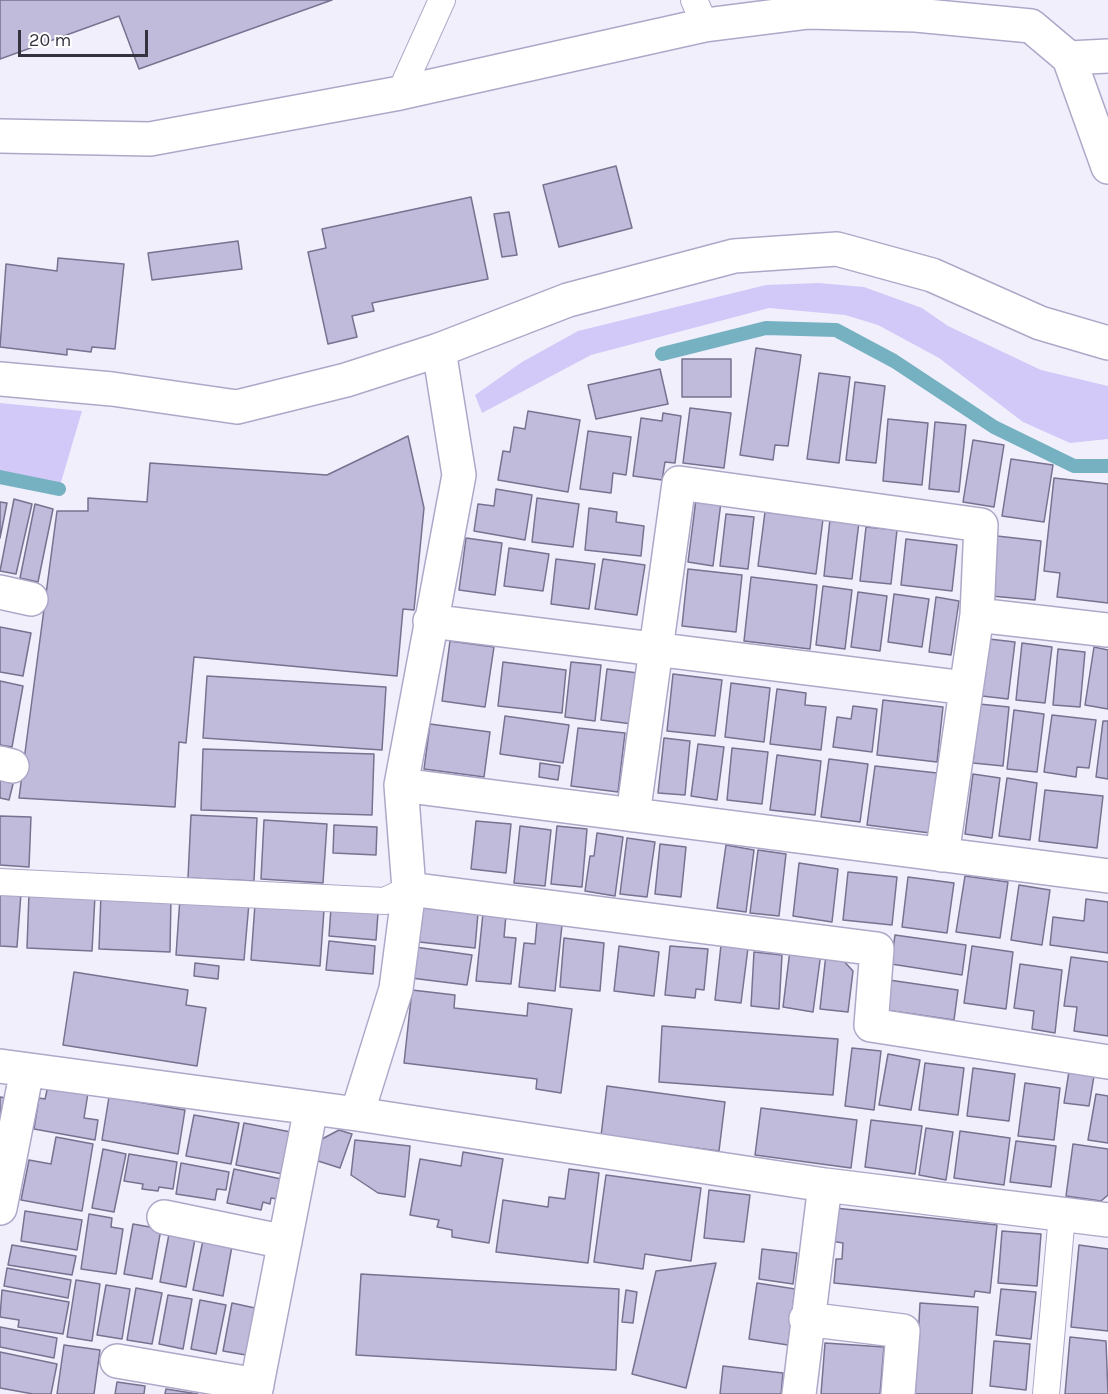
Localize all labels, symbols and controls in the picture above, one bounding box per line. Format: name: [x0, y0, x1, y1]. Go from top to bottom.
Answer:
scale bar: [21, 18, 152, 56]
text: 20 m: [29, 29, 71, 51]

